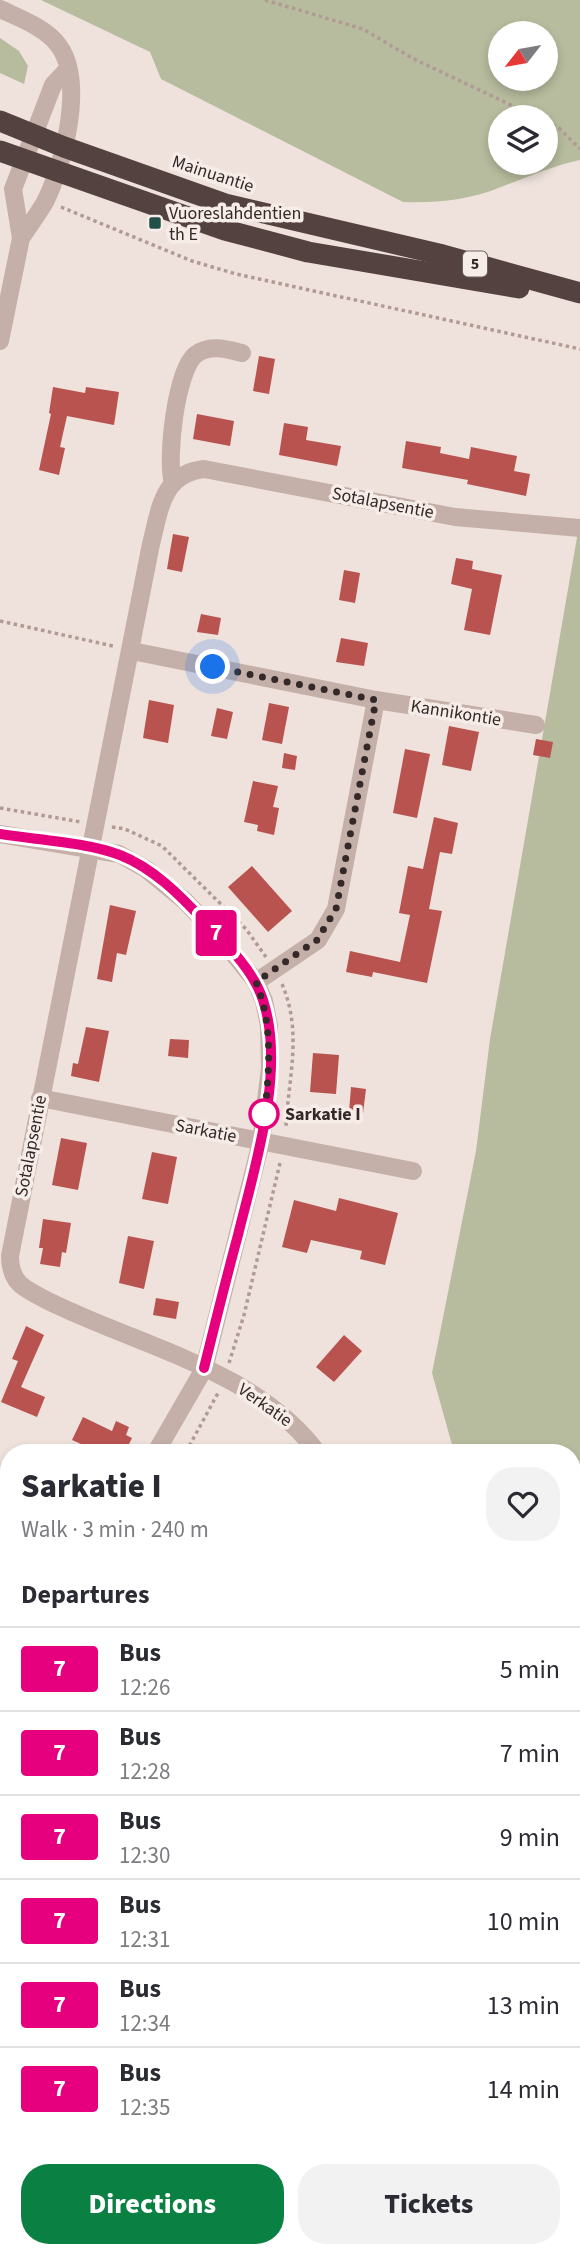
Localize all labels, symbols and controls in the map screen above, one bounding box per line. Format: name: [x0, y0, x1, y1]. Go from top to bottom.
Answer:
north arrow: [488, 21, 558, 91]
map controls: [488, 21, 558, 175]
button: layers: [488, 105, 558, 175]
street label: Mainuantie: [169, 149, 257, 199]
place label: Vuoreslahdentien th E: [169, 201, 301, 247]
marker: Vuoreslahdentien th E: [147, 215, 163, 231]
road number: 5: [463, 252, 487, 276]
street label: Sotalapsentie: [330, 481, 436, 525]
your location: [195, 649, 230, 684]
street label: Kannikontie: [409, 694, 503, 732]
line badge: 7: [193, 910, 239, 956]
text: 7: [210, 915, 222, 950]
street label: Sotalapsentie: [9, 1093, 53, 1199]
marker: Sarkatie I: [249, 1099, 279, 1129]
place label: Sarkatie I: [285, 1102, 361, 1127]
street label: Sarkatie: [173, 1113, 239, 1149]
street label: Verkatie: [233, 1377, 297, 1433]
text: Sarkatie I: [21, 1463, 162, 1510]
button: heart: [486, 1467, 560, 1541]
text: Walk · 3 min · 240 m: [21, 1513, 209, 1546]
text: Departures: [21, 1576, 149, 1613]
text: Bus: [119, 1634, 161, 1671]
text: 7: [53, 1651, 66, 1686]
text: 5 min: [500, 1651, 560, 1688]
text: 12:26: [119, 1671, 170, 1704]
text: Bus: [119, 1718, 161, 1755]
text: 7: [53, 1735, 66, 1770]
text: 7 min: [500, 1735, 560, 1772]
text: 12:28: [119, 1755, 170, 1788]
text: Bus: [119, 1802, 161, 1839]
text: 7: [53, 1819, 66, 1854]
text: 9 min: [500, 1819, 560, 1856]
text: 12:30: [119, 1839, 170, 1872]
text: Bus: [119, 1886, 161, 1923]
text: 7: [53, 1903, 66, 1938]
text: 10 min: [487, 1903, 560, 1940]
text: 12:31: [119, 1923, 170, 1956]
text: Bus: [119, 1970, 161, 2007]
text: 7: [53, 1987, 66, 2022]
text: 13 min: [487, 1987, 560, 2024]
text: 12:34: [119, 2007, 170, 2040]
text: Bus: [119, 2054, 161, 2091]
text: 7: [53, 2071, 66, 2106]
text: 14 min: [487, 2071, 560, 2108]
text: 12:35: [119, 2091, 170, 2124]
button: Directions: [21, 2164, 284, 2244]
button: Tickets: [298, 2164, 560, 2244]

